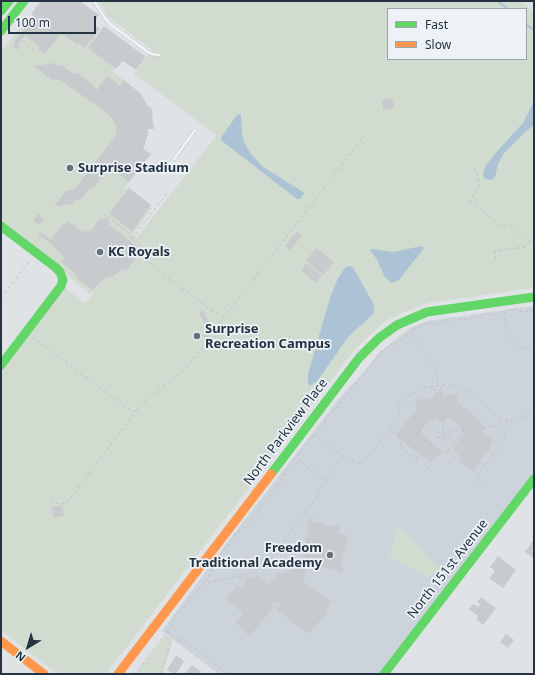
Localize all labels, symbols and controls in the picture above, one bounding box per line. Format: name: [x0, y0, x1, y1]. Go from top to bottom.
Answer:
scale bar: [10, 8, 98, 34]
legend: [387, 8, 527, 60]
text: 100 m: [15, 14, 50, 31]
text: Fast: [425, 16, 448, 33]
text: Slow: [425, 36, 451, 53]
place label: Surprise Stadium: [78, 160, 189, 176]
marker: Surprise Stadium: [65, 163, 75, 173]
place label: KC Royals: [108, 244, 170, 260]
marker: KC Royals: [95, 247, 105, 257]
place label: Surprise Recreation Campus: [205, 321, 331, 352]
marker: Surprise Recreation Campus: [192, 331, 202, 341]
street label: North Parkview Place: [241, 376, 331, 488]
street label: North 151st Avenue: [404, 516, 492, 622]
place label: Freedom Traditional Academy: [189, 540, 322, 571]
marker: Freedom Traditional Academy: [325, 550, 335, 560]
north arrow: [8, 627, 48, 667]
text: N: [12, 648, 28, 666]

